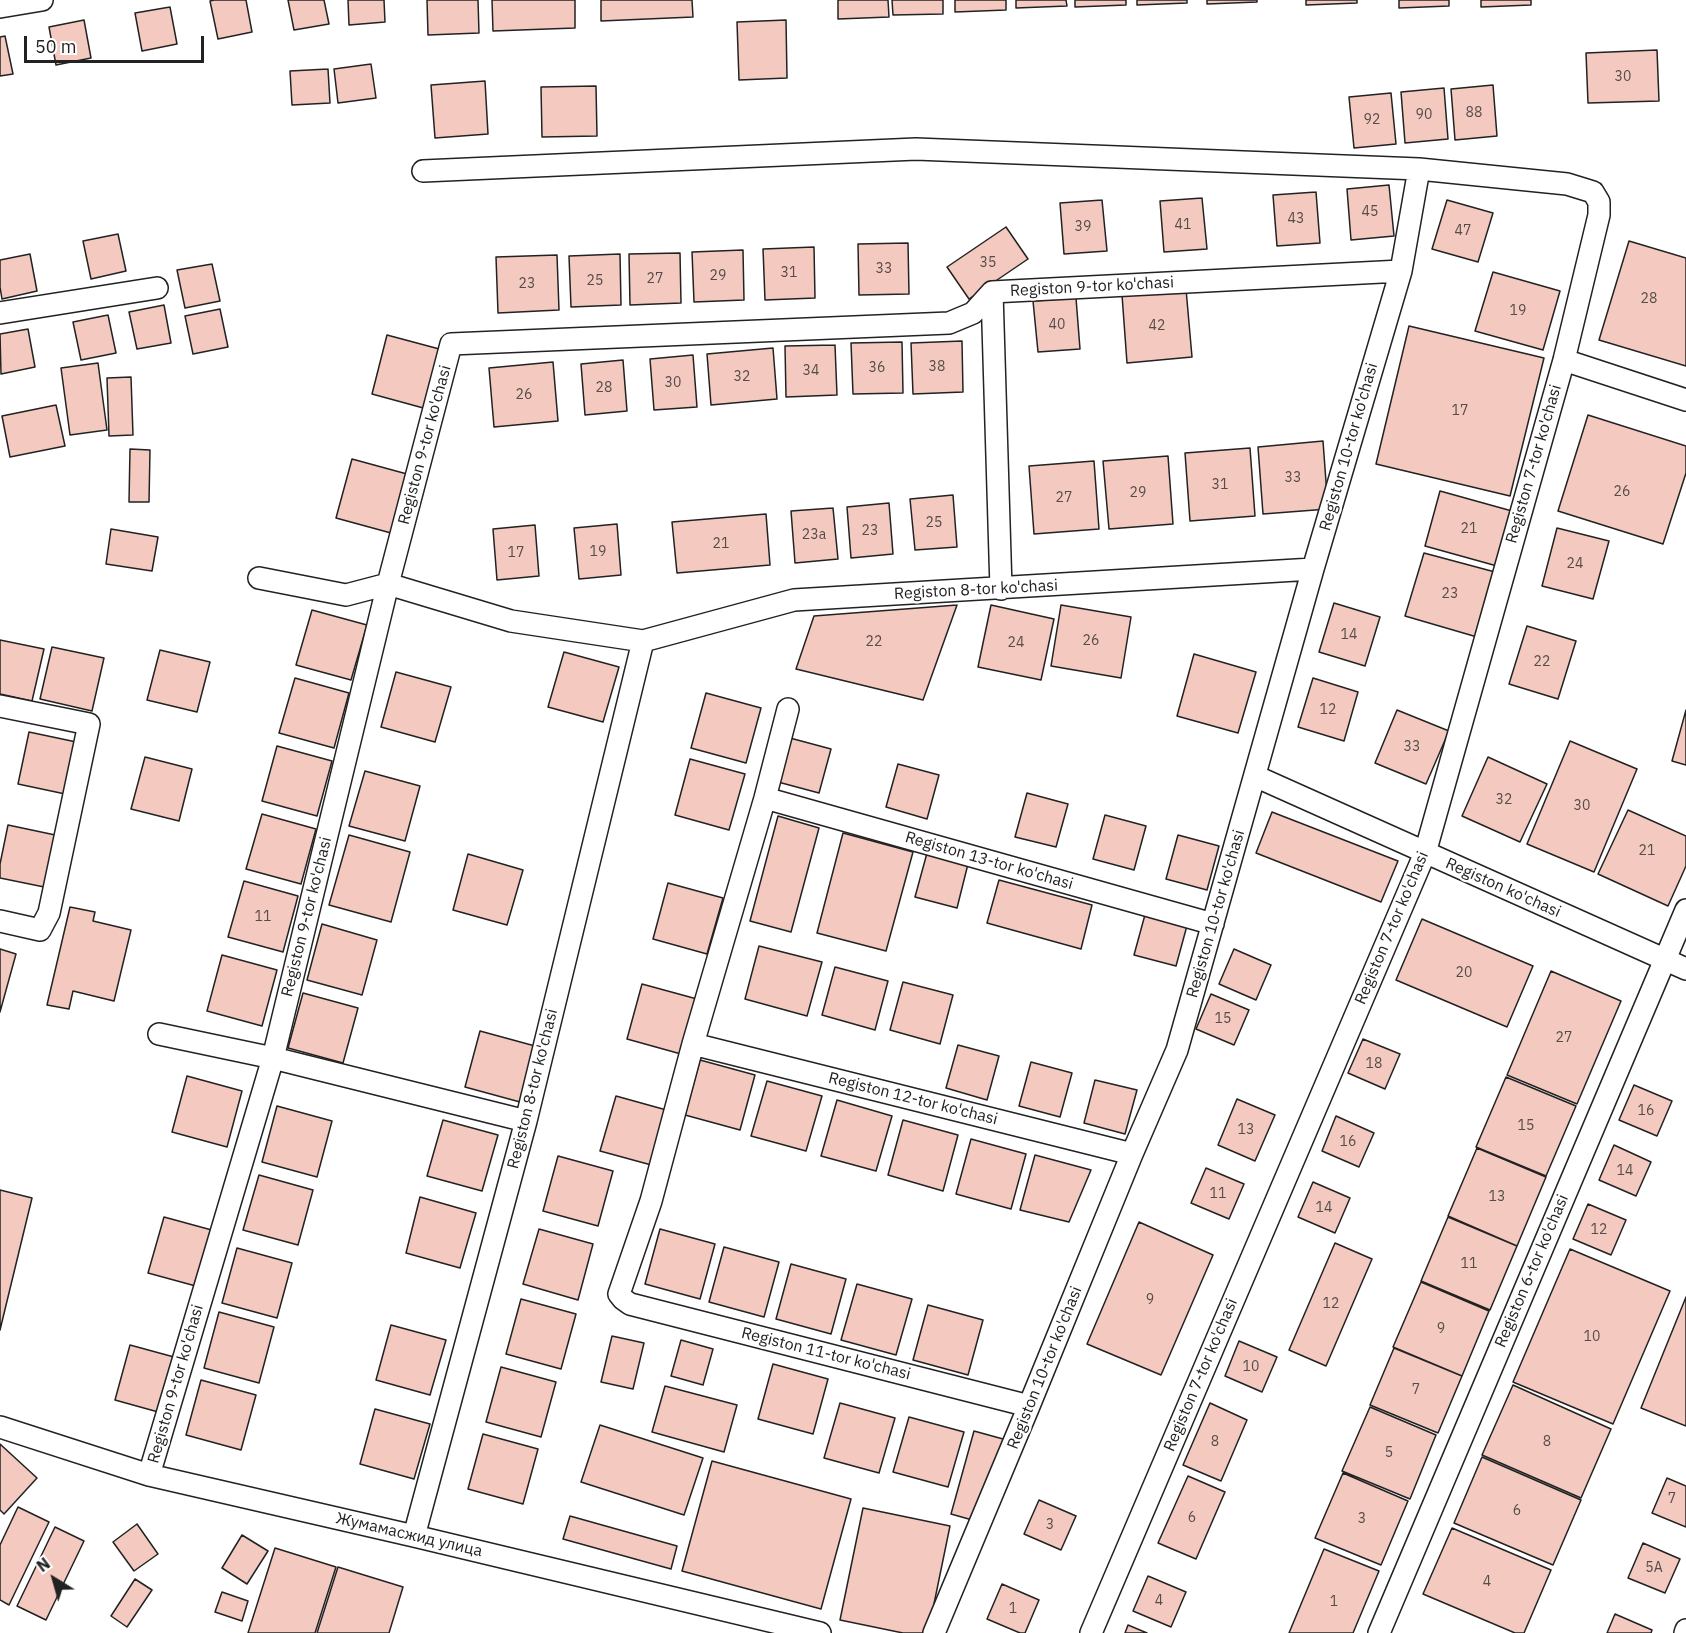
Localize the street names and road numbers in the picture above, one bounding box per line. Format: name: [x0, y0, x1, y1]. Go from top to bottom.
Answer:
street label: Registon 9-tor ko'chasi: [1009, 273, 1175, 301]
street label: Registon 10-tor ko'chasi: [1316, 361, 1382, 533]
street label: Registon 9-tor ko'chasi: [394, 363, 456, 527]
street label: Registon 7-tor ko'chasi: [1502, 382, 1566, 546]
street label: Registon 8-tor ko'chasi: [893, 576, 1059, 604]
street label: Registon 13-tor ko'chasi: [903, 828, 1075, 894]
street label: Registon 10-tor ko'chasi: [1183, 828, 1249, 1000]
street label: Registon 9-tor ko'chasi: [278, 835, 336, 999]
street label: Registon 7-tor ko'chasi: [1351, 849, 1433, 1007]
street label: Registon ko'chasi: [1442, 854, 1564, 922]
street label: Registon 8-tor ko'chasi: [504, 1007, 562, 1171]
street label: Registon 12-tor ko'chasi: [826, 1069, 1000, 1129]
street label: Registon 6-tor ko'chasi: [1491, 1192, 1573, 1350]
street label: Registon 10-tor ko'chasi: [1004, 1284, 1086, 1452]
street label: Registon 7-tor ko'chasi: [1160, 1296, 1242, 1454]
street label: Registon 9-tor ko'chasi: [144, 1302, 208, 1466]
street label: Registon 11-tor ko'chasi: [739, 1324, 913, 1384]
street label: Жумамасжид улица: [334, 1509, 484, 1561]

